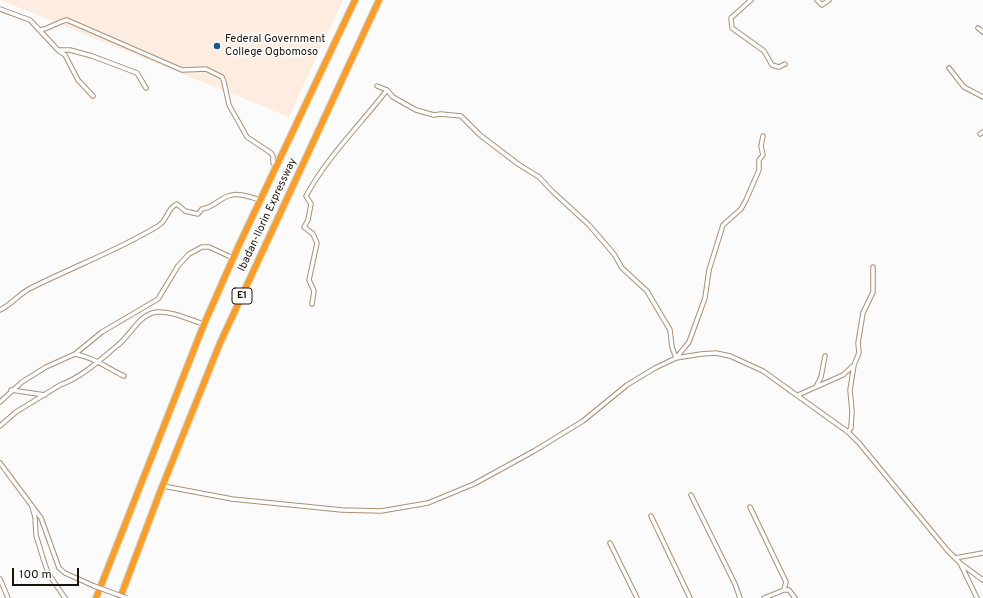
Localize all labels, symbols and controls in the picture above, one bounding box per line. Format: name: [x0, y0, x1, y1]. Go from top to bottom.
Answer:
place label: Federal Government College Ogbomoso: [225, 33, 325, 59]
marker: Federal Government College Ogbomoso: [212, 41, 222, 51]
street label: Ibadan-Ilorin Expressway: [236, 156, 300, 274]
road number: E1: [232, 288, 252, 304]
scale bar: [14, 560, 81, 586]
text: 100 m: [19, 567, 52, 583]

